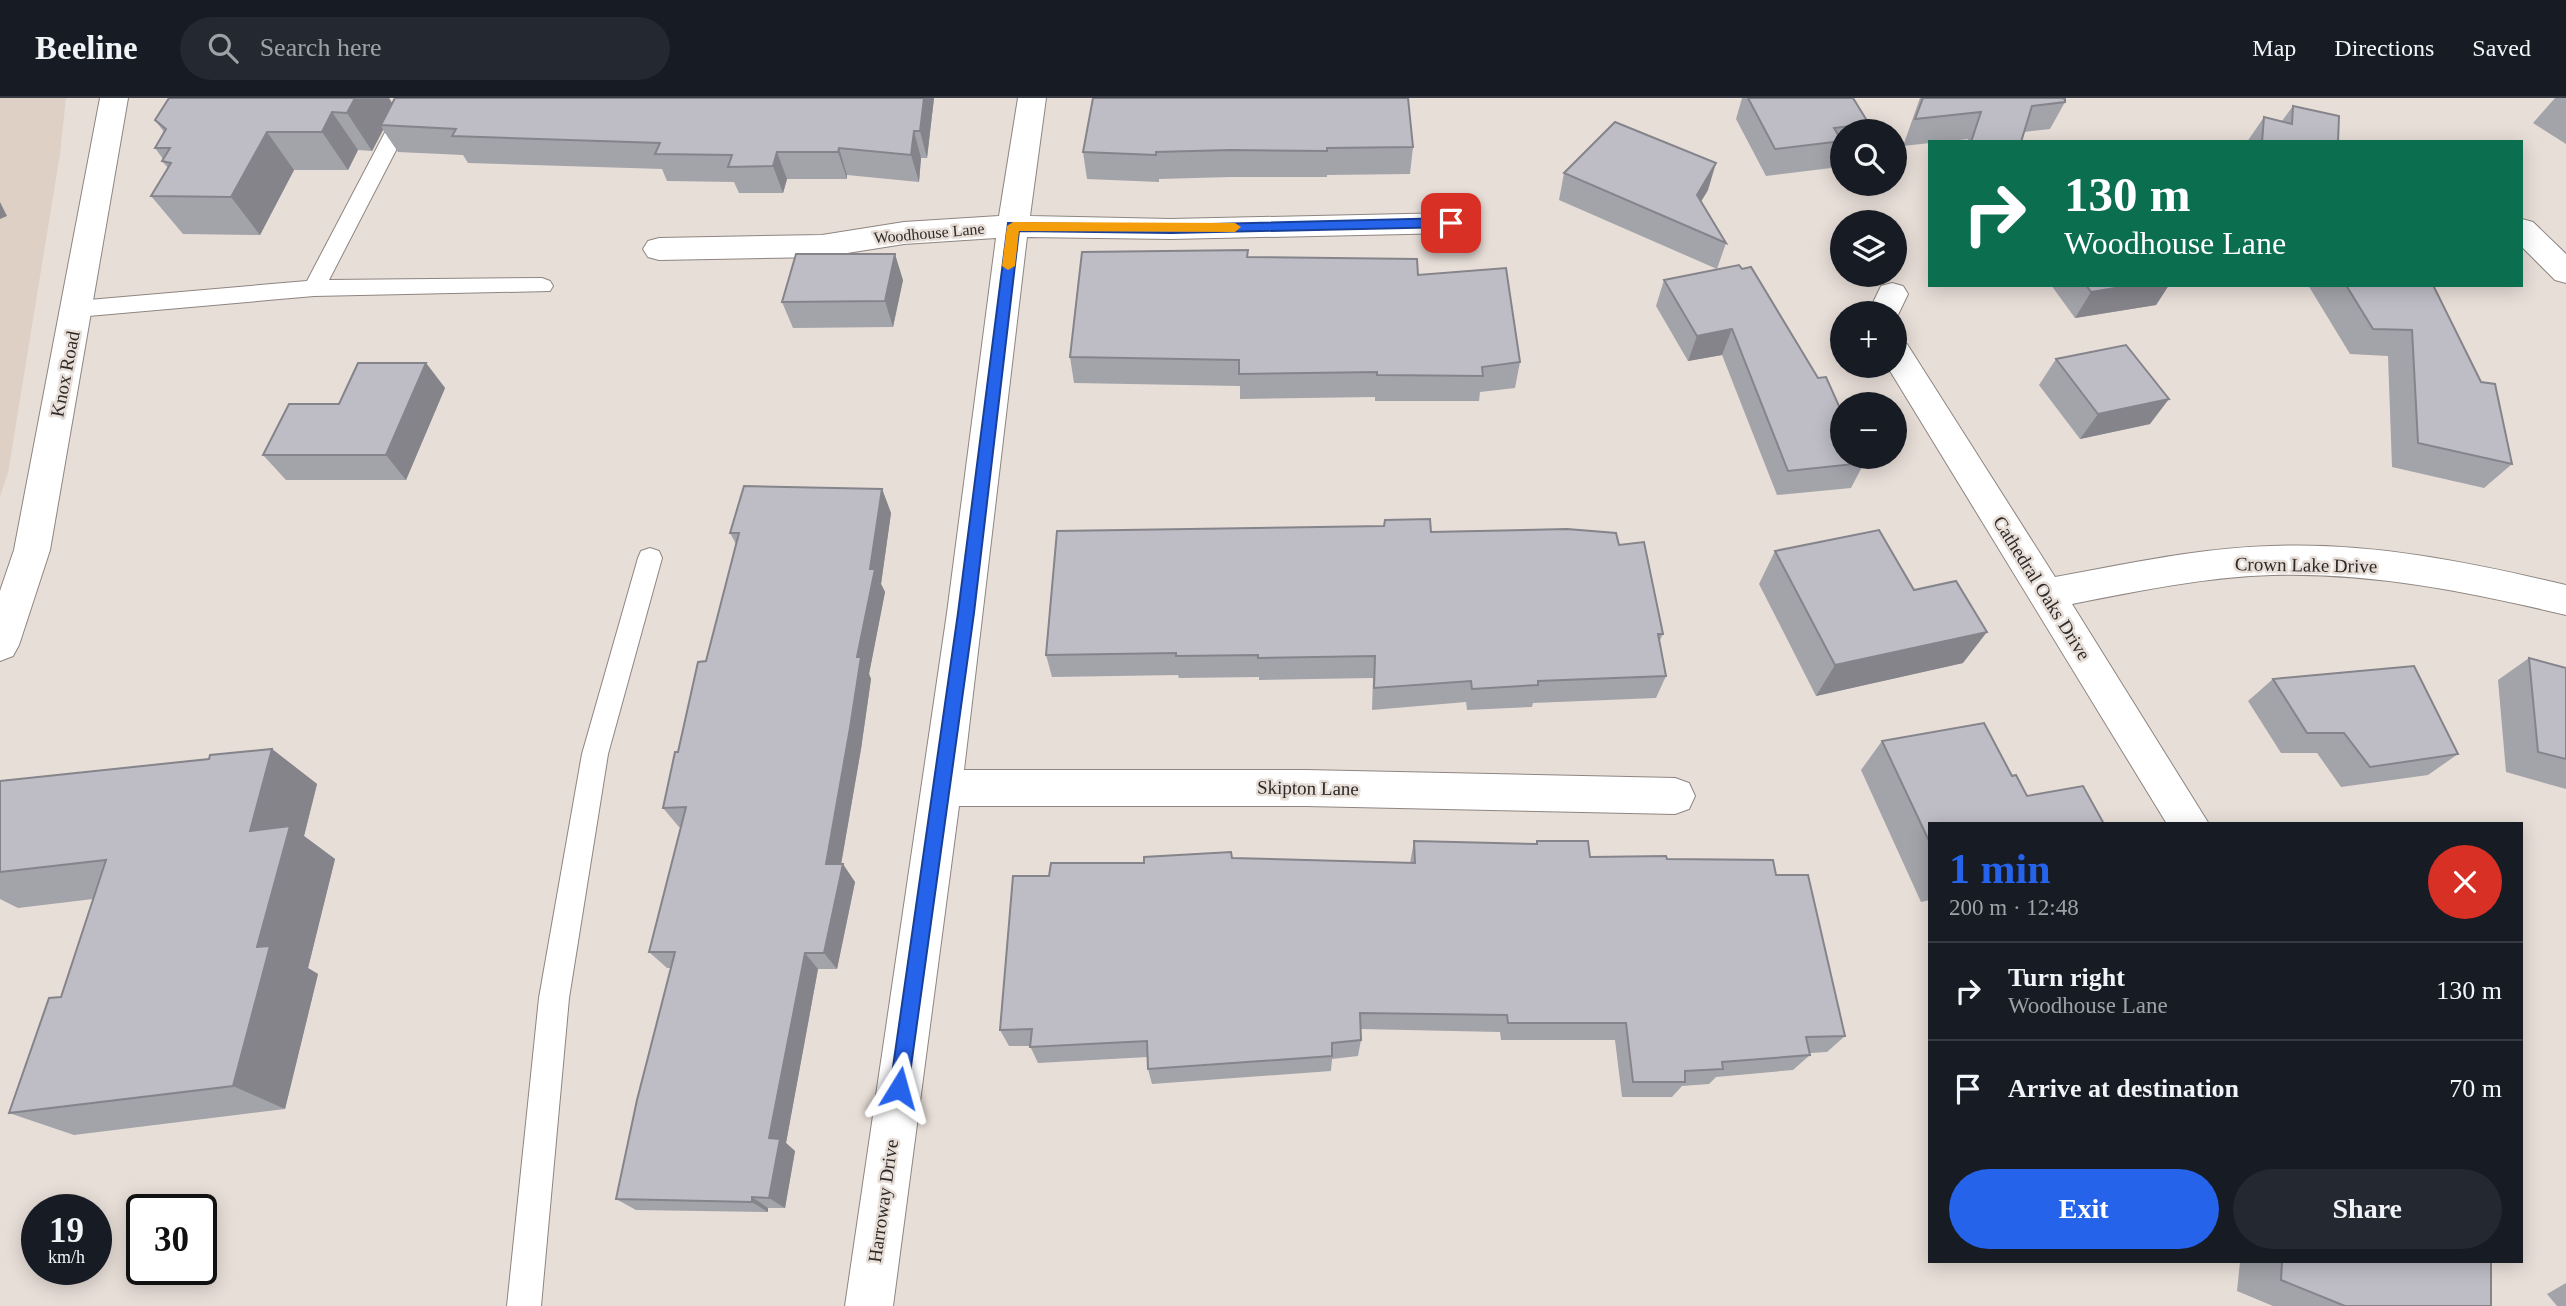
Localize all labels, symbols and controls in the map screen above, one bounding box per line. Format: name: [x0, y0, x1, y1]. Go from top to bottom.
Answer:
search box: [180, 17, 670, 80]
icon: search: [204, 29, 242, 67]
text: Beeline: [35, 30, 138, 66]
text: Search here: [260, 33, 382, 62]
text: Map: [2252, 35, 2296, 61]
text: Directions: [2334, 35, 2434, 61]
text: Saved: [2472, 35, 2531, 61]
map controls: [1830, 119, 1907, 469]
button: search: [1830, 119, 1907, 196]
text: 130 m: [2064, 167, 2191, 222]
icon: right: [1949, 168, 2040, 259]
pin: [1421, 193, 1481, 253]
icon: arrive: [1432, 204, 1470, 242]
button: layers: [1830, 210, 1907, 287]
street label: Woodhouse Lane: [873, 220, 985, 246]
text: Woodhouse Lane: [2064, 225, 2286, 261]
button: +: [1830, 301, 1907, 378]
street label: Knox Road: [46, 329, 84, 419]
button: −: [1830, 392, 1907, 469]
street label: Cathedral Oaks Drive: [1989, 512, 2095, 664]
street label: Crown Lake Drive: [2235, 553, 2377, 577]
street label: Skipton Lane: [1257, 777, 1359, 799]
button: close: [2428, 845, 2502, 919]
text: 1 min: [1949, 846, 2051, 892]
text: 200 m · 12:48: [1949, 895, 2079, 920]
text: Turn right: [2008, 963, 2125, 992]
icon: right: [1949, 972, 1987, 1010]
text: 130 m: [2436, 976, 2502, 1005]
text: Woodhouse Lane: [2008, 993, 2168, 1018]
position arrow: [862, 1051, 936, 1125]
icon: arrive: [1949, 1070, 1987, 1108]
text: Arrive at destination: [2008, 1074, 2239, 1103]
text: 70 m: [2449, 1074, 2502, 1103]
street label: Harroway Drive: [864, 1138, 902, 1264]
button: Exit: [1949, 1169, 2219, 1249]
button: Share: [2233, 1169, 2502, 1249]
speed limit sign: 30: [126, 1194, 217, 1285]
text: 19: [49, 1211, 84, 1250]
text: km/h: [48, 1247, 85, 1267]

